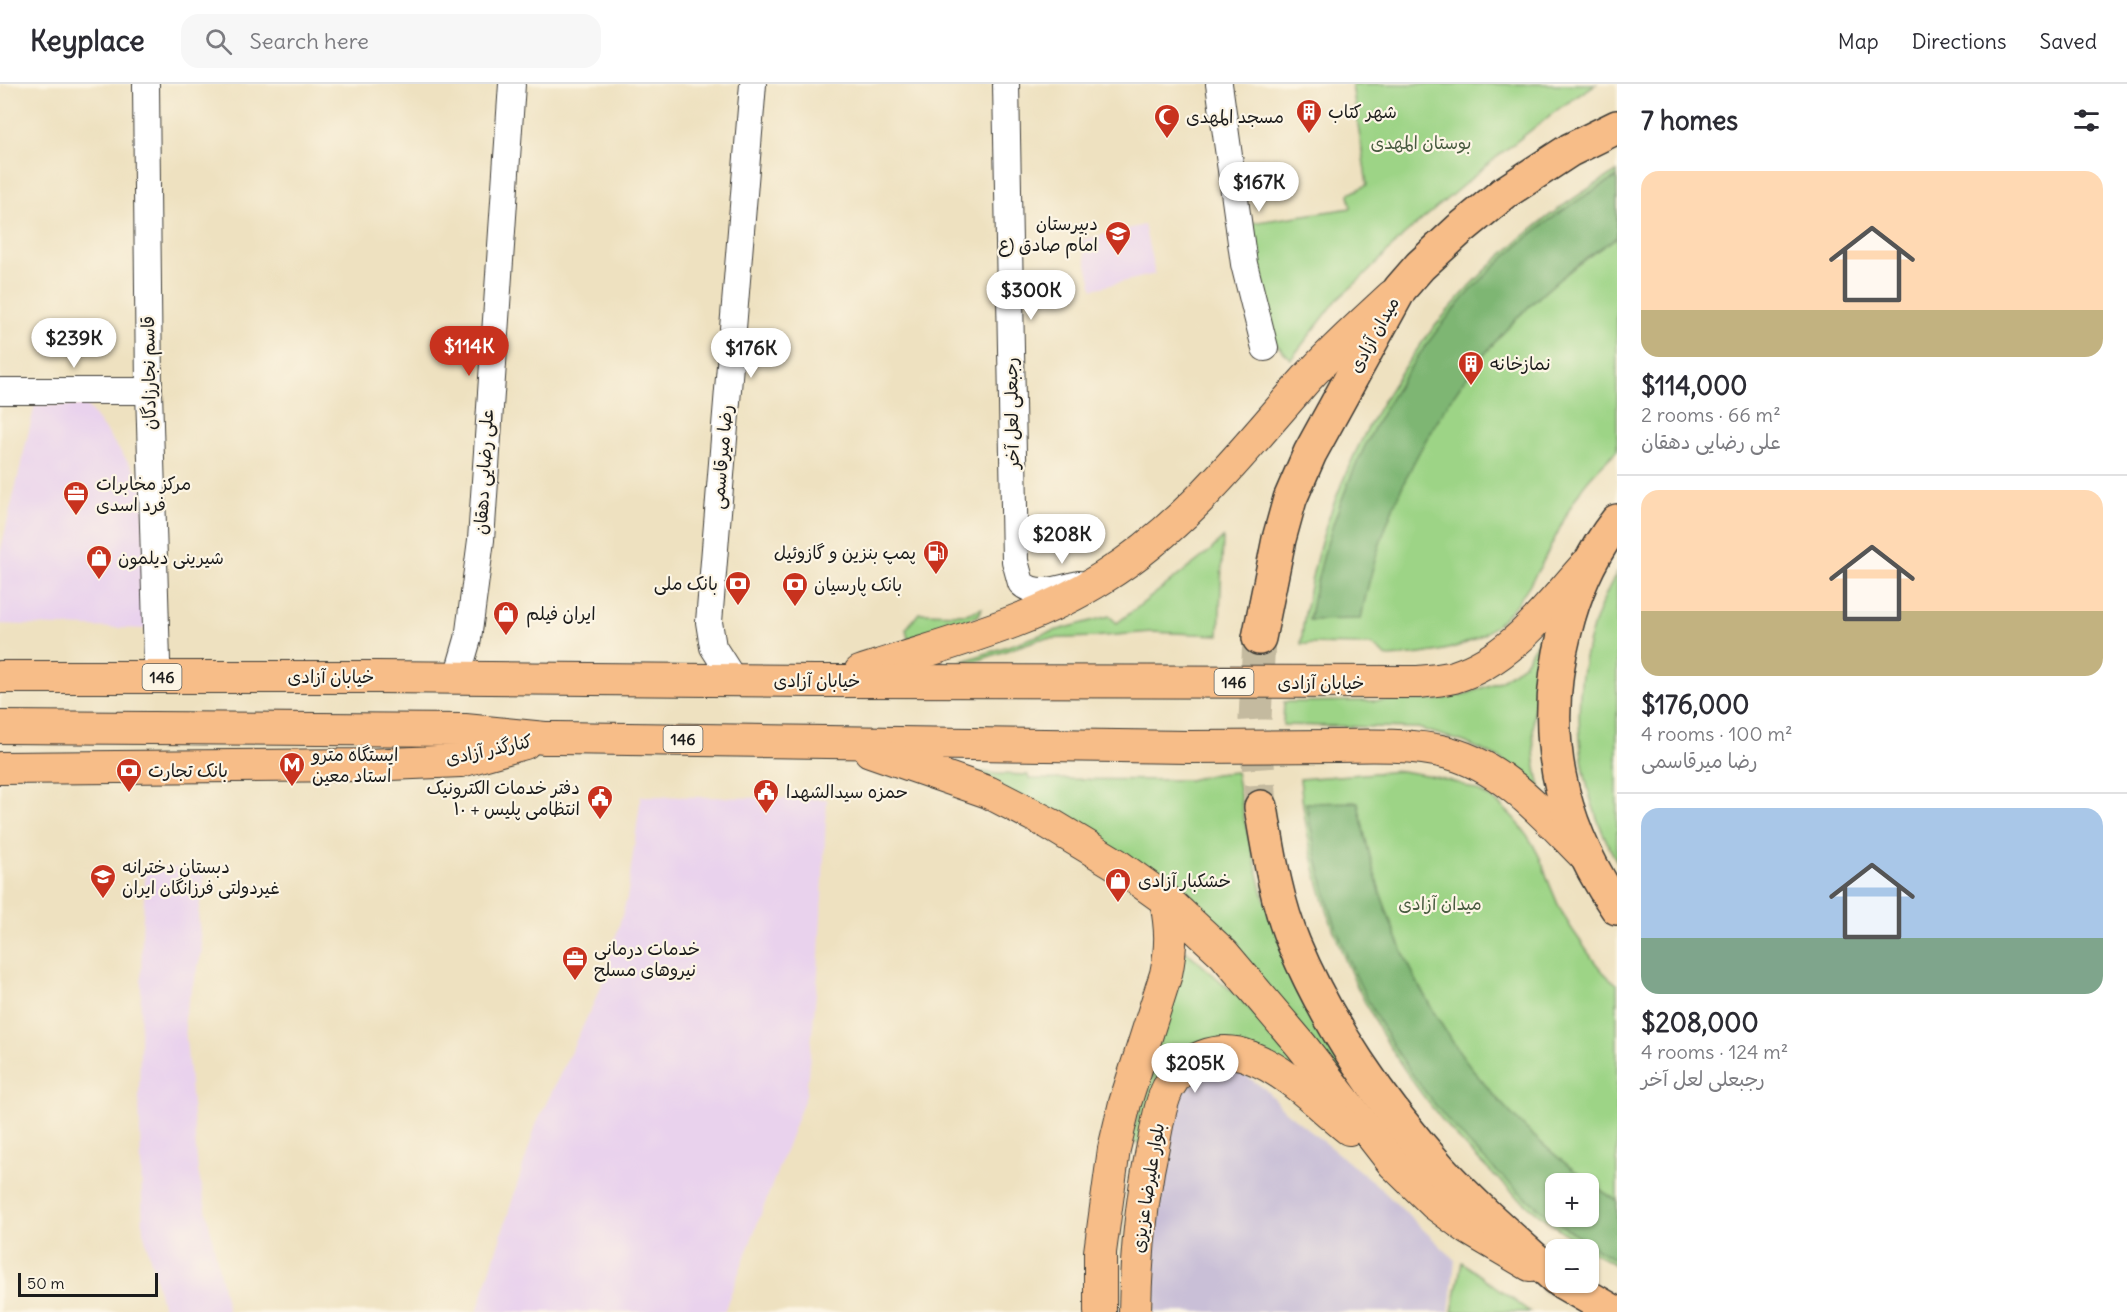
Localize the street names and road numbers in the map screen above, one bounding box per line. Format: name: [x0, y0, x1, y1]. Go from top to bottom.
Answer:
street label: میدان آزادی: [1343, 293, 1404, 377]
street label: قاسم نجارزادگان: [136, 316, 164, 430]
street label: رجبعلی لعل آخر: [999, 357, 1024, 471]
street label: رضا میرقاسمی: [705, 404, 738, 510]
street label: علی رضایی دهقان: [469, 409, 498, 535]
road number: 146: [142, 664, 182, 690]
street label: خیابان آزادی: [288, 665, 374, 688]
street label: خیابان آزادی: [774, 669, 860, 692]
road number: 146: [1214, 669, 1254, 695]
street label: خیابان آزادی: [1278, 671, 1364, 694]
road number: 146: [664, 726, 702, 752]
street label: کنارگذر آزادی: [443, 729, 535, 770]
street label: بلوار علیرضا عزیزی: [1126, 1121, 1169, 1255]

